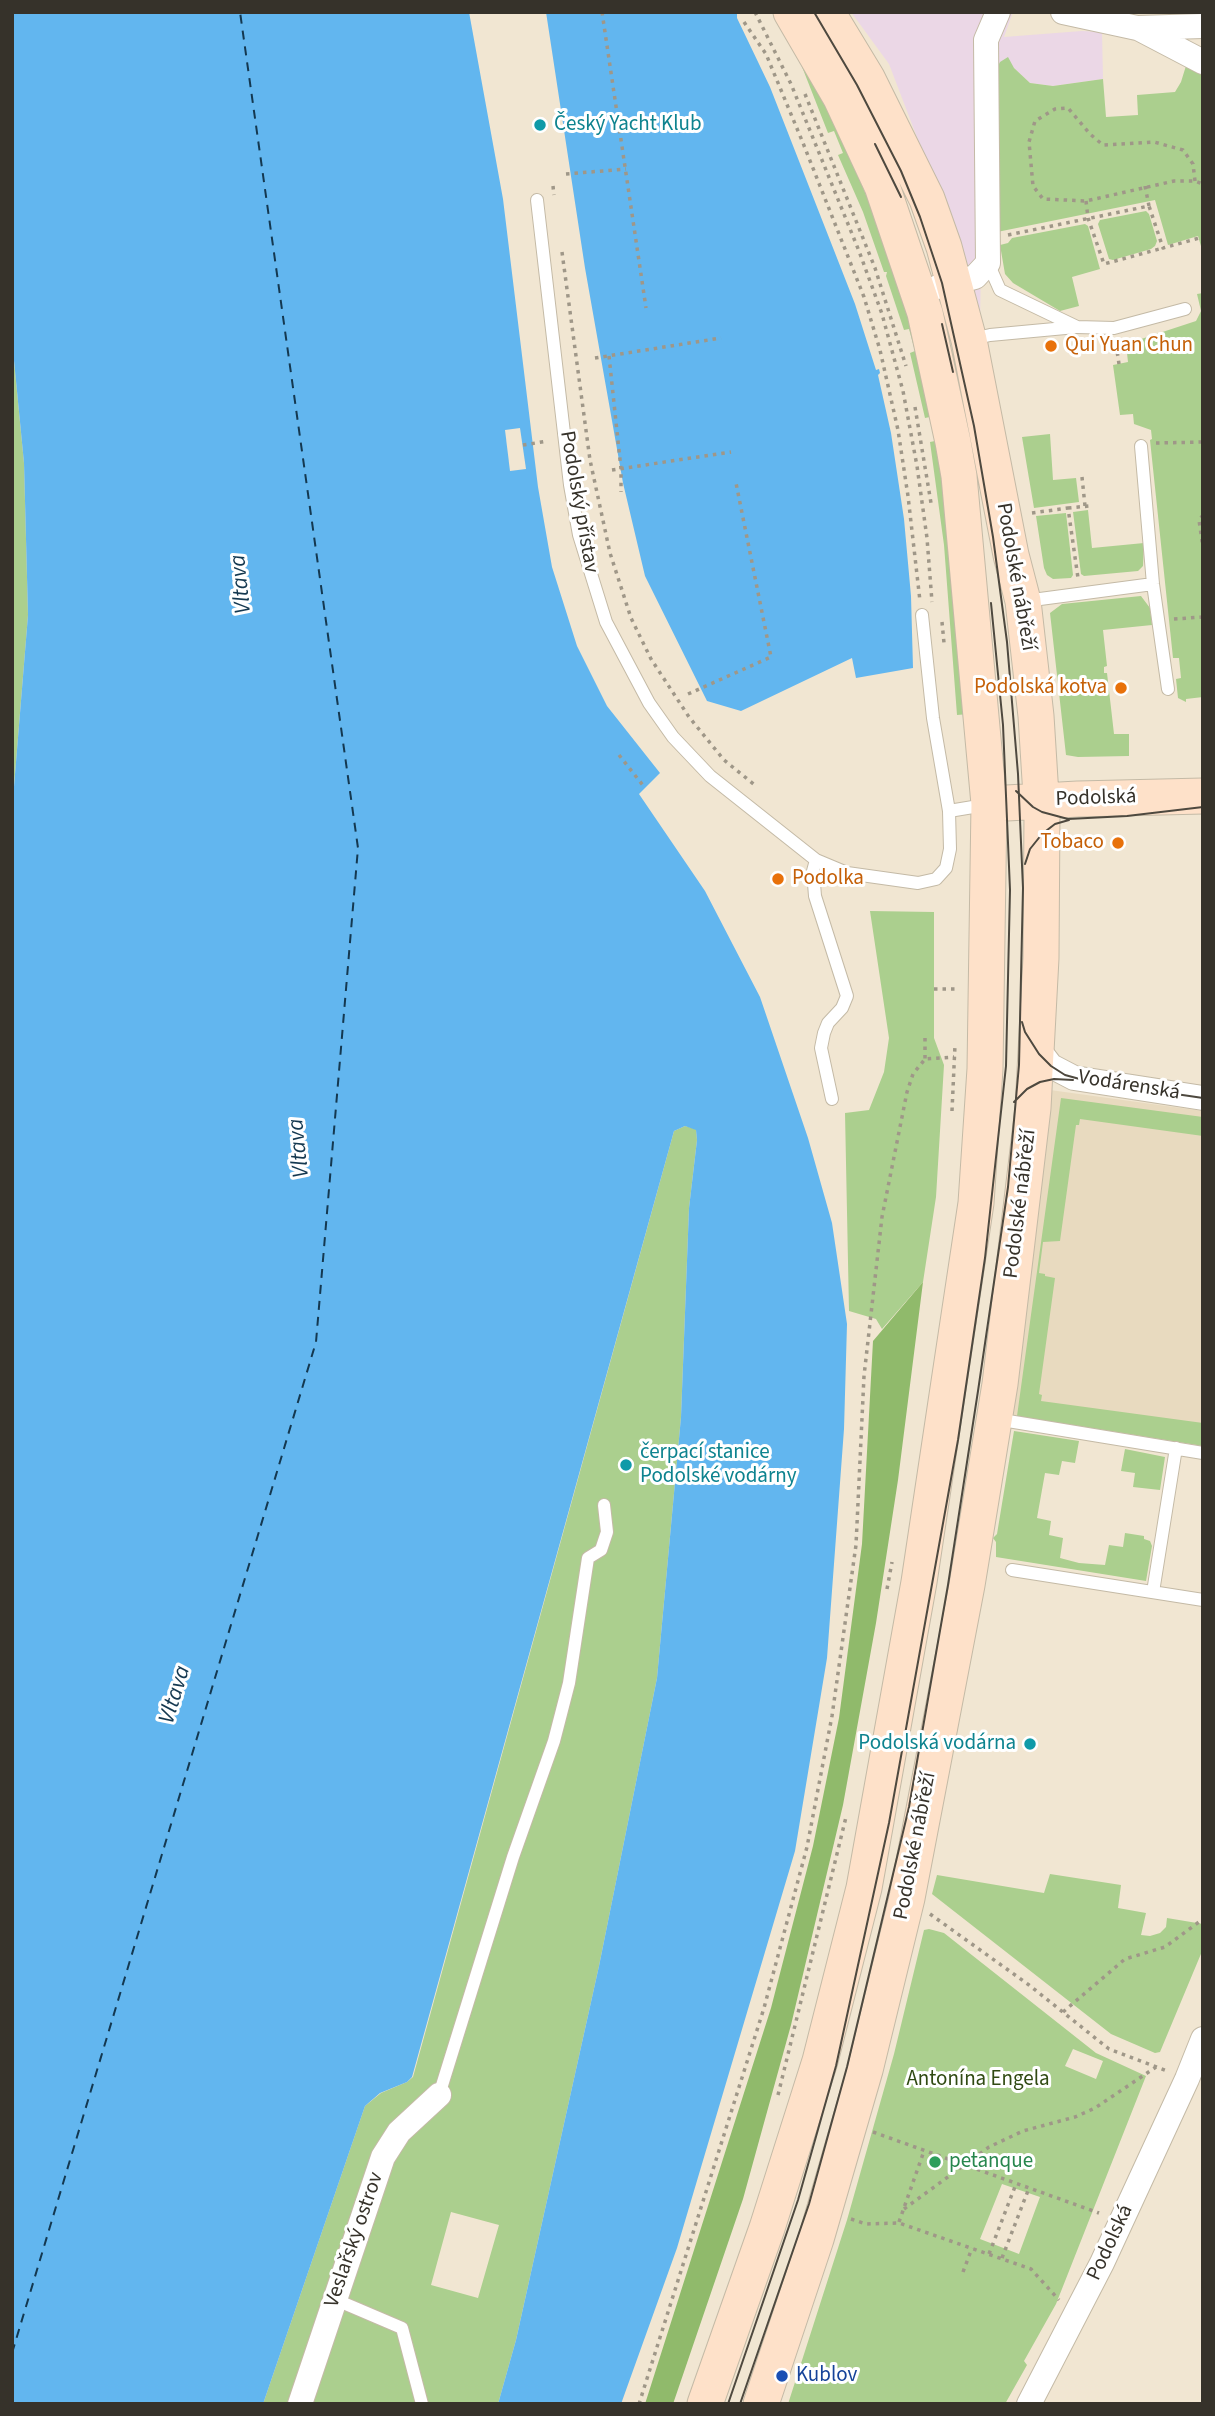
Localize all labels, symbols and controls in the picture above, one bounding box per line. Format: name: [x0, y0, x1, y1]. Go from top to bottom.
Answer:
place label: Český Yacht Klub: [554, 112, 702, 138]
marker: Český Yacht Klub: [532, 117, 548, 133]
place label: Qui Yuan Chun: [1065, 333, 1193, 359]
marker: Qui Yuan Chun: [1043, 338, 1059, 354]
street label: Podolský přístav: [553, 429, 603, 575]
street label: Podolské nábřeží: [990, 501, 1040, 653]
water label: Vltava: [225, 553, 259, 615]
place label: Podolská kotva: [974, 675, 1107, 701]
marker: Podolská kotva: [1113, 680, 1129, 696]
street label: Podolská: [1055, 785, 1137, 813]
place label: Tobaco: [1040, 830, 1104, 856]
marker: Tobaco: [1110, 835, 1126, 851]
place label: Podolka: [792, 866, 864, 892]
marker: Podolka: [770, 871, 786, 887]
street label: Vodárenská: [1076, 1066, 1182, 1106]
water label: Vltava: [283, 1117, 317, 1179]
street label: Podolské nábřeží: [999, 1128, 1043, 1280]
place label: čerpací stanice Podolské vodárny: [640, 1440, 797, 1490]
marker: čerpací stanice Podolské vodárny: [618, 1457, 634, 1473]
water label: Vltava: [154, 1663, 198, 1727]
place label: Podolská vodárna: [858, 1731, 1016, 1757]
marker: Podolská vodárna: [1022, 1736, 1038, 1752]
street label: Podolské nábřeží: [889, 1770, 943, 1922]
park label: Antonína Engela: [906, 2067, 1050, 2093]
place label: petanque: [949, 2149, 1033, 2175]
marker: petanque: [927, 2154, 943, 2170]
street label: Veslařský ostrov: [320, 2169, 390, 2311]
street label: Podolská: [1083, 2201, 1139, 2285]
place label: Kublov: [796, 2363, 857, 2389]
marker: Kublov: [774, 2368, 790, 2384]

